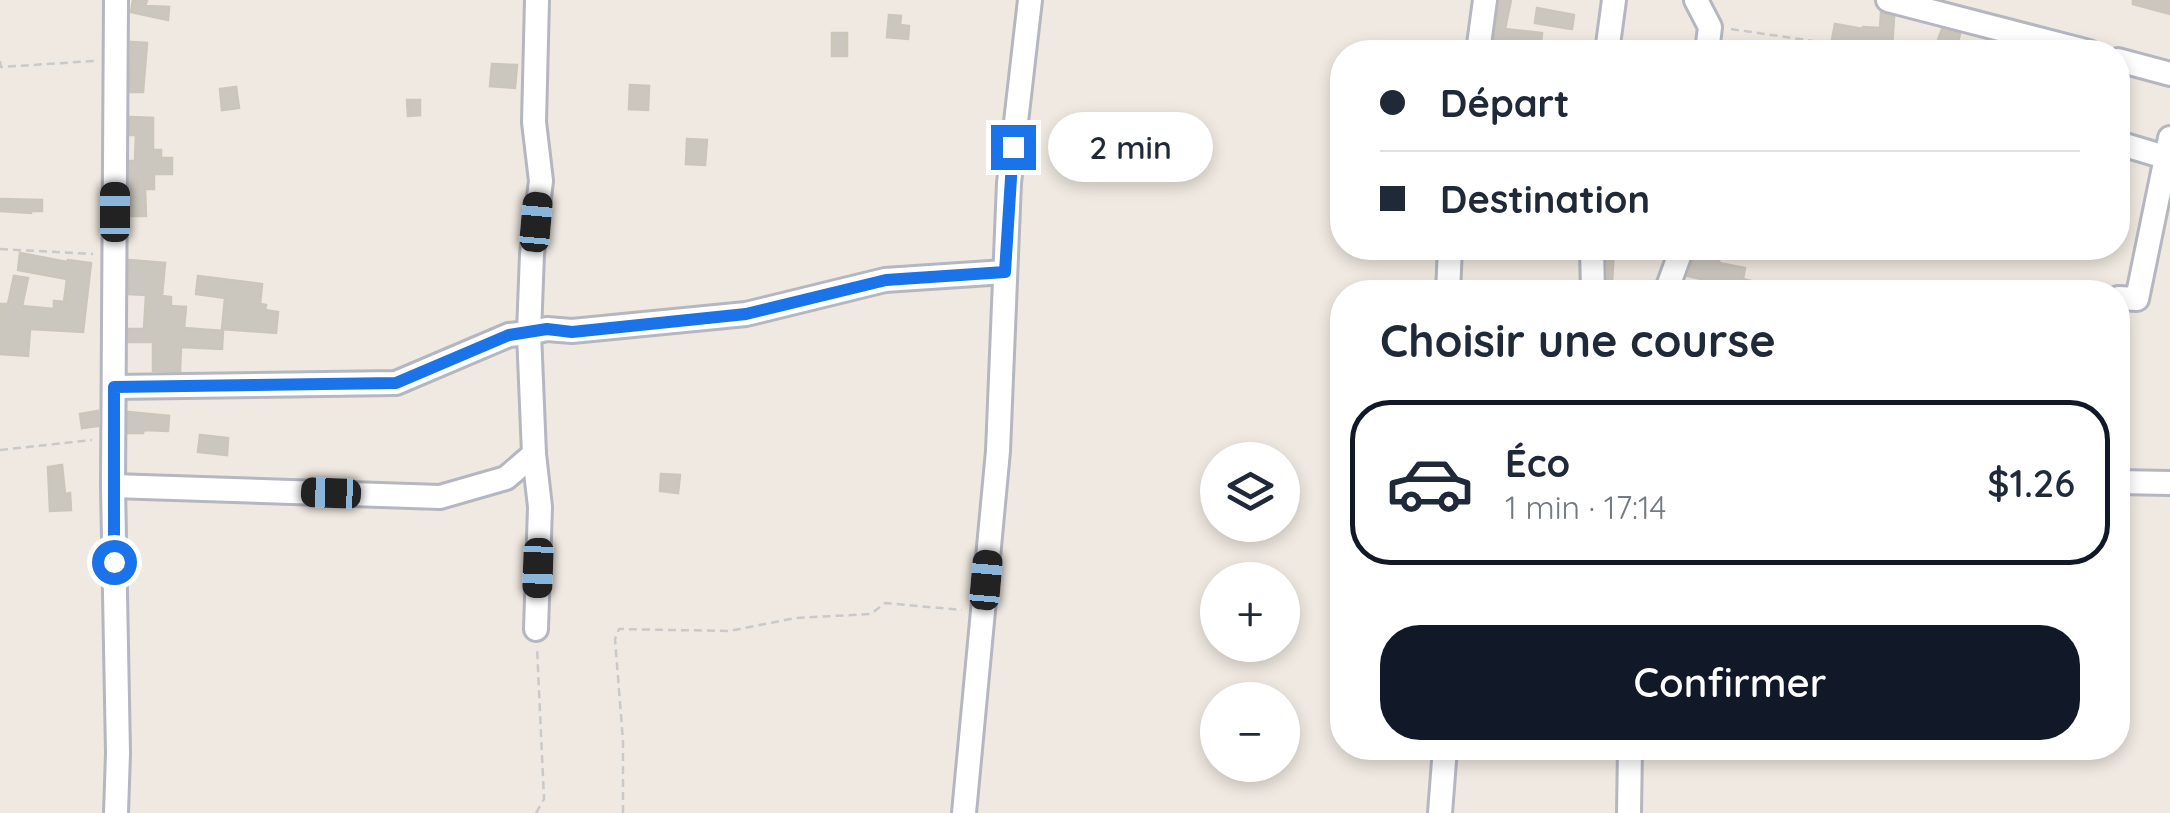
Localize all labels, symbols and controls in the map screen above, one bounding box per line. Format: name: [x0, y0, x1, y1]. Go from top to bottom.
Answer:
text: Départ: [1440, 79, 1570, 127]
callout: 2 min: [1048, 112, 1213, 182]
route end: [991, 125, 1036, 170]
text: 2 min: [1089, 127, 1172, 167]
text: Destination: [1440, 175, 1650, 223]
car: [100, 182, 130, 242]
car: [518, 191, 554, 253]
text: Choisir une course: [1380, 312, 1776, 368]
icon: car: [1385, 438, 1475, 528]
text: Éco: [1505, 439, 1570, 487]
map controls: [1200, 442, 1300, 782]
button: layers: [1200, 442, 1300, 542]
text: $1.26: [1987, 459, 2075, 507]
car: [300, 477, 362, 509]
text: 1 min · 17:14: [1505, 487, 1666, 527]
car: [522, 537, 554, 599]
route start: [92, 540, 137, 585]
car: [968, 549, 1004, 611]
button: +: [1200, 562, 1300, 662]
button: Confirmer: [1380, 625, 2080, 740]
button: −: [1200, 682, 1300, 782]

